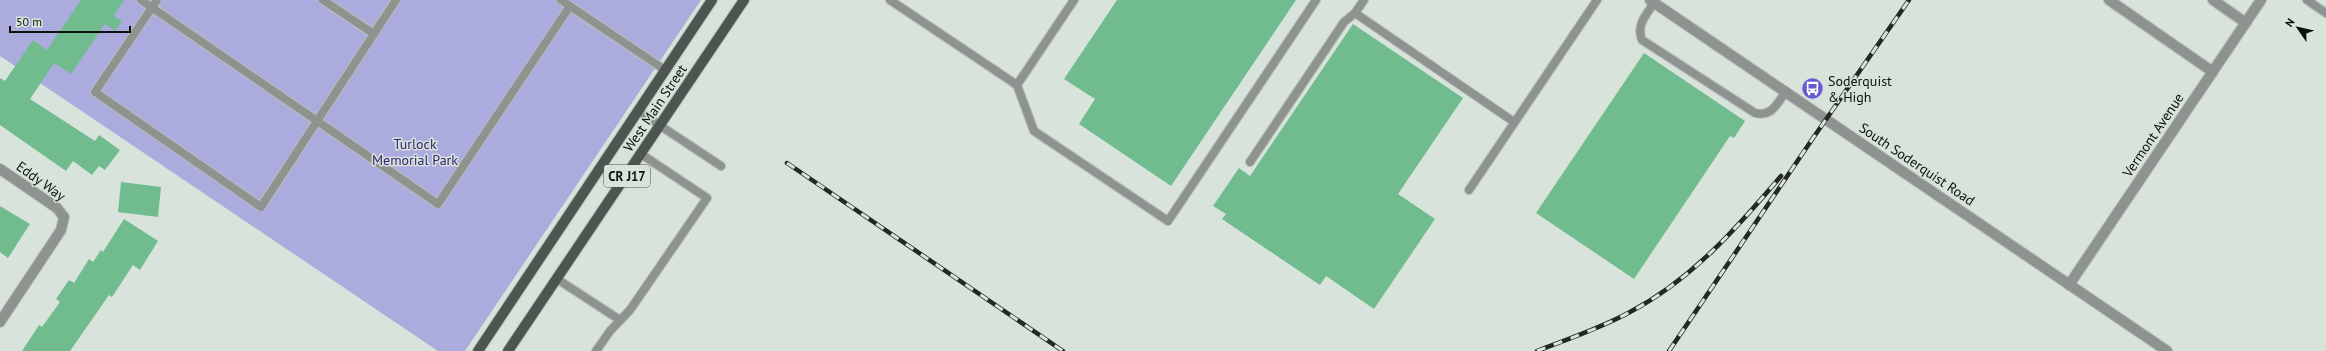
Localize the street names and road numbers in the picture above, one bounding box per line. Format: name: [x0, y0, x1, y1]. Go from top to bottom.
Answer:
street label: West Main Street: [619, 61, 691, 155]
street label: Vermont Avenue: [2118, 90, 2188, 181]
street label: South Soderquist Road: [1856, 119, 1978, 209]
street label: Eddy Way: [13, 157, 70, 205]
road number: CR J17: [604, 165, 650, 187]

